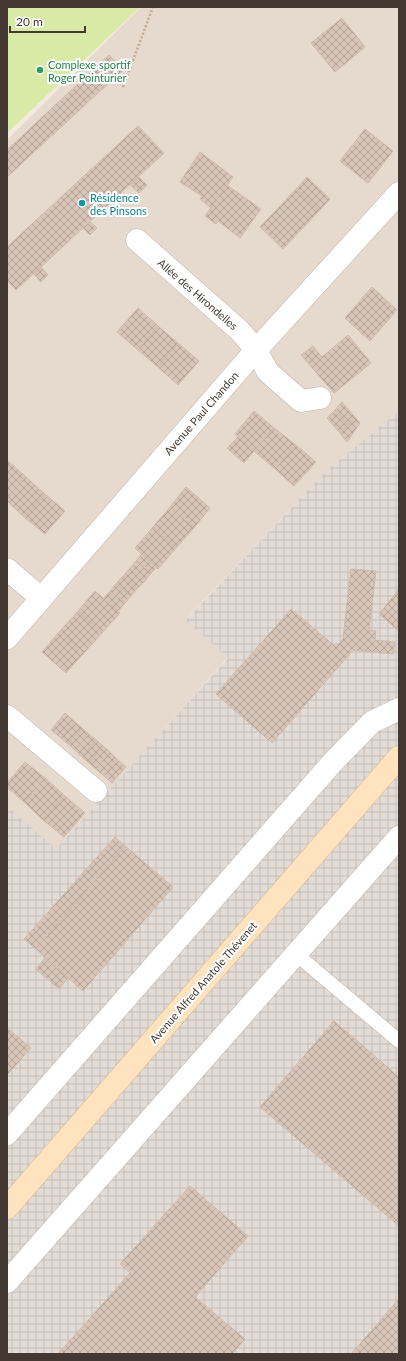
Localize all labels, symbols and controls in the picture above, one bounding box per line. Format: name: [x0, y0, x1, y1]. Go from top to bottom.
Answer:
scale bar: [10, 8, 85, 34]
text: 20 m: [16, 14, 43, 29]
place label: Complexe sportif Roger Pointurier: [48, 58, 131, 84]
marker: Complexe sportif Roger Pointurier: [35, 65, 45, 75]
place label: Résidence des Pinsons: [90, 191, 147, 217]
marker: Résidence des Pinsons: [77, 198, 87, 208]
street label: Allée des Hirondelles: [155, 256, 241, 332]
street label: Avenue Paul Chandon: [161, 369, 241, 457]
street label: Avenue Alfred Anatole Thévenet: [147, 919, 259, 1045]

